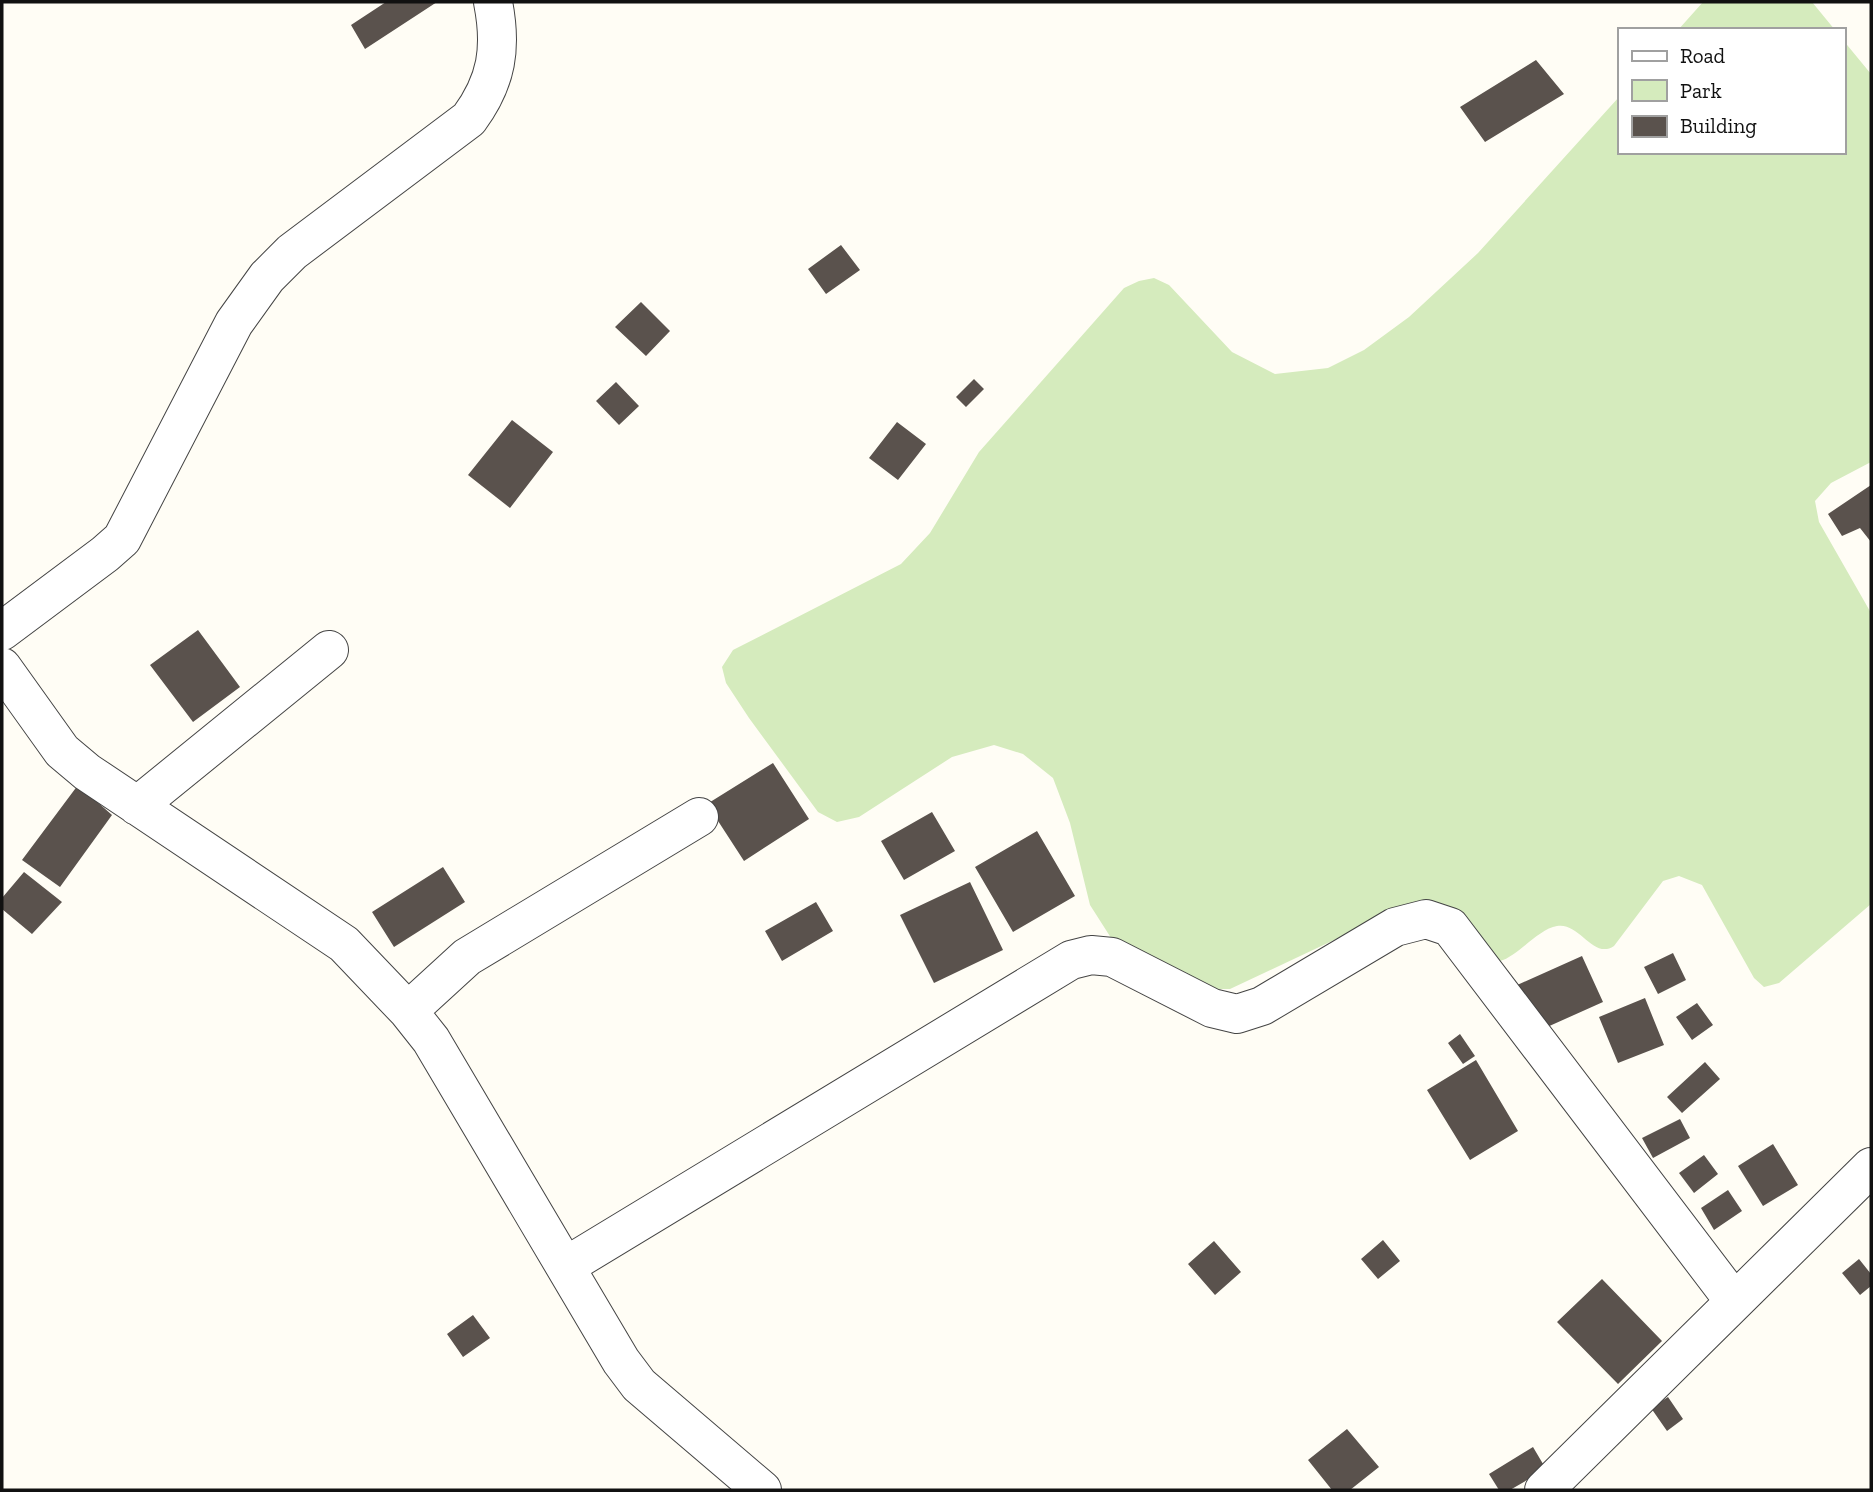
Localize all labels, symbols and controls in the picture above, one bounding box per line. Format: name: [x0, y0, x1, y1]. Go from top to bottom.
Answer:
legend: [1618, 28, 1845, 154]
text: Road: [1680, 43, 1726, 68]
text: Park: [1680, 78, 1722, 103]
text: Building: [1680, 113, 1757, 138]

